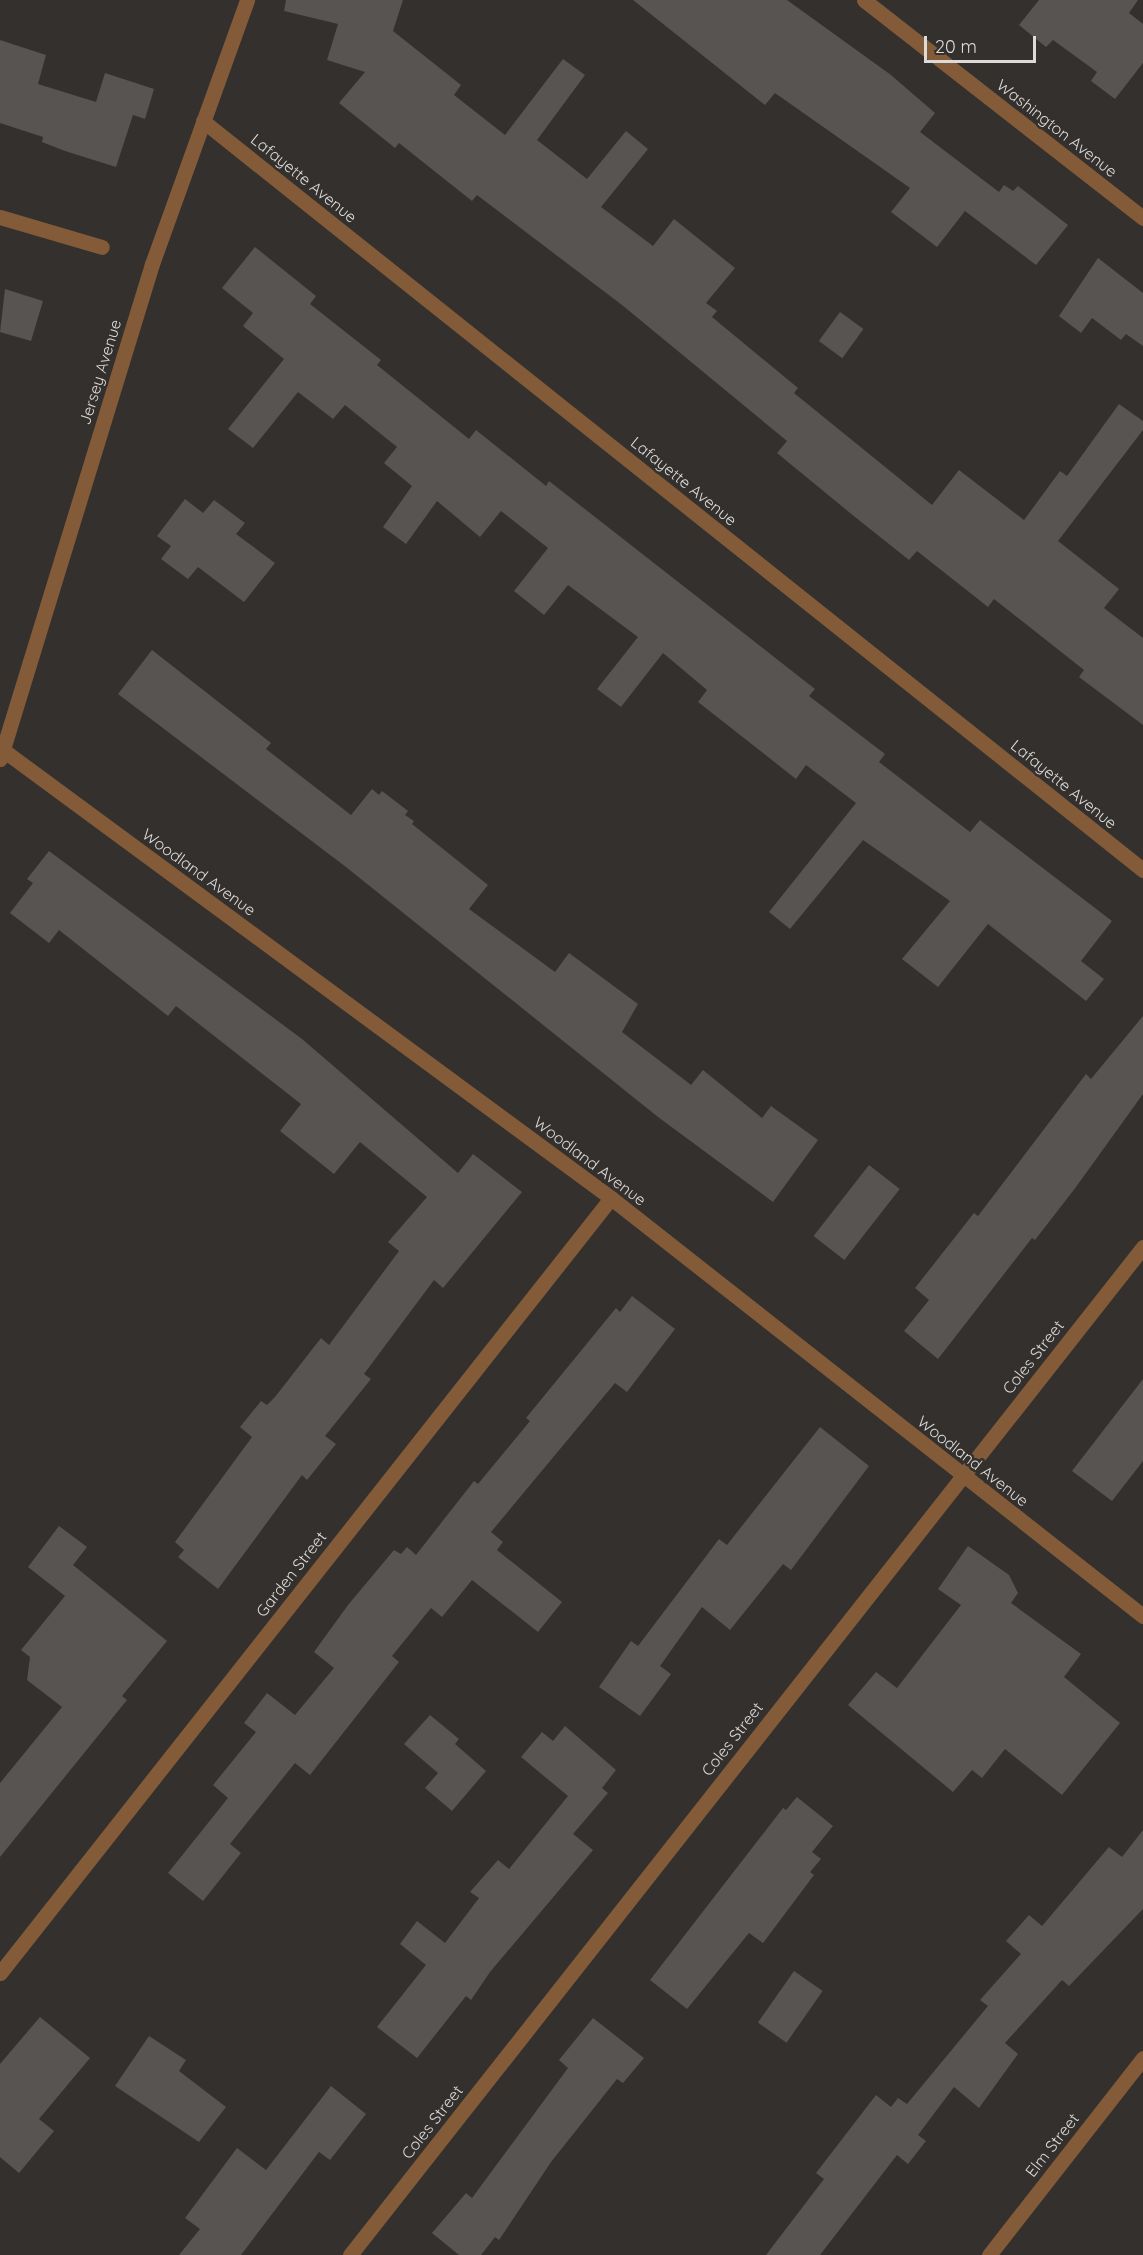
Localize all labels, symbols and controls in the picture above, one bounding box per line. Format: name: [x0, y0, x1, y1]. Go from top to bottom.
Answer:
scale bar: [927, 24, 1040, 62]
text: 20 m: [935, 35, 977, 58]
street label: Washington Avenue: [993, 75, 1121, 181]
street label: Lafayette Avenue: [247, 129, 361, 227]
street label: Jersey Avenue: [75, 317, 125, 427]
street label: Lafayette Avenue: [627, 432, 741, 530]
street label: Lafayette Avenue: [1007, 735, 1121, 833]
street label: Woodland Avenue: [138, 824, 260, 920]
street label: Woodland Avenue: [530, 1113, 650, 1209]
street label: Coles Street: [998, 1316, 1068, 1398]
street label: Woodland Avenue: [914, 1412, 1032, 1510]
street label: Garden Street: [252, 1528, 330, 1620]
street label: Coles Street: [697, 1698, 767, 1780]
street label: Coles Street: [397, 2081, 467, 2163]
street label: Elm Street: [1021, 2109, 1083, 2181]

